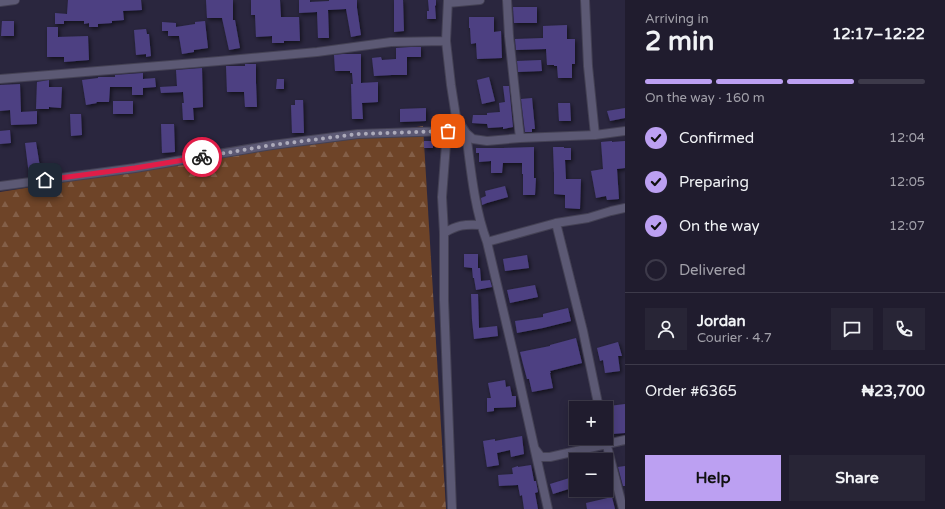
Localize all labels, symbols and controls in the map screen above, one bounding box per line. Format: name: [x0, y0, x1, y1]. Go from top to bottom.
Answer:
text: Arriving in: [645, 11, 709, 27]
text: 12:17–12:22: [832, 25, 925, 43]
text: 2 min: [645, 26, 714, 57]
text: On the way · 160 m: [645, 90, 765, 106]
pin: [431, 114, 465, 148]
icon: bag: [437, 120, 459, 142]
icon: check: [645, 127, 667, 149]
text: Confirmed: [679, 129, 754, 147]
text: 12:04: [889, 130, 925, 146]
courier: [182, 137, 222, 177]
icon: bike: [191, 146, 213, 168]
pin: [28, 163, 62, 197]
icon: home: [34, 169, 56, 191]
icon: check: [645, 171, 667, 193]
text: Preparing: [679, 173, 749, 191]
text: 12:05: [889, 174, 925, 190]
icon: check: [645, 215, 667, 237]
text: On the way: [679, 217, 759, 235]
text: 12:07: [889, 218, 925, 234]
text: Delivered: [679, 261, 746, 279]
button: person: [645, 308, 687, 350]
button: chat: [831, 308, 873, 350]
button: phone: [883, 308, 925, 350]
text: Jordan: [697, 312, 746, 330]
text: Courier · 4.7: [697, 330, 772, 346]
text: Order #6365: [645, 382, 737, 400]
text: ₦23,700: [862, 382, 925, 400]
map controls: [569, 401, 613, 497]
button: +: [569, 401, 613, 445]
button: −: [569, 453, 613, 497]
button: Help: [645, 455, 781, 501]
button: Share: [789, 455, 925, 501]

